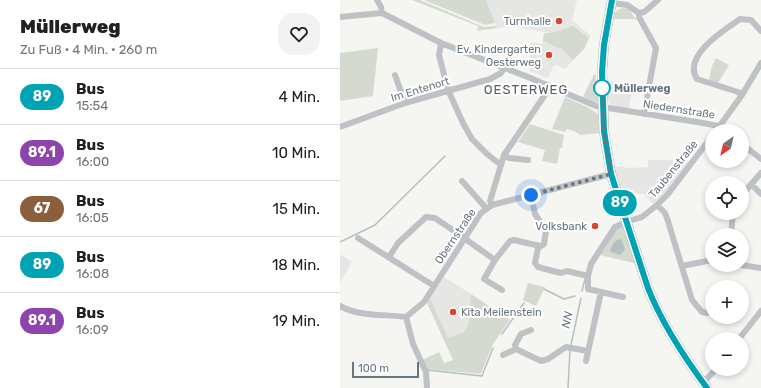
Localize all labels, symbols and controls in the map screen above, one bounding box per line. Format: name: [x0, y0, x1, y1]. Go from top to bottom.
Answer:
button: heart: [278, 13, 320, 55]
text: Müllerweg: [20, 15, 121, 38]
place label: Turnhalle: [504, 15, 551, 28]
marker: Turnhalle: [554, 16, 564, 26]
text: Zu Fuß · 4 Min. · 260 m: [20, 42, 157, 57]
place label: Ev. Kindergarten Oesterweg: [457, 43, 541, 69]
marker: Ev. Kindergarten Oesterweg: [544, 50, 554, 60]
street label: Im Entenort: [389, 74, 452, 105]
marker: Müllerweg: [593, 79, 611, 97]
text: Bus: [76, 80, 104, 98]
district label: OESTERWEG: [484, 82, 568, 97]
place label: Müllerweg: [614, 82, 671, 95]
text: 89: [33, 88, 51, 105]
text: 4 Min.: [279, 88, 320, 106]
street label: Niedernstraße: [642, 97, 716, 122]
text: 15:54: [76, 98, 108, 113]
north arrow: [705, 124, 749, 168]
map controls: [705, 124, 749, 376]
text: Bus: [76, 136, 104, 154]
street label: Taubenstraße: [646, 138, 701, 201]
text: 89.1: [28, 144, 56, 161]
text: 10 Min.: [272, 144, 320, 162]
text: 16:00: [76, 154, 109, 169]
button: locate: [705, 176, 749, 220]
your location: [521, 185, 541, 205]
line badge: 89: [602, 190, 638, 216]
text: Bus: [76, 192, 104, 210]
text: 89: [611, 194, 629, 211]
text: 67: [34, 200, 50, 217]
text: 15 Min.: [273, 200, 320, 218]
street label: Obernstraße: [432, 206, 479, 266]
text: 16:05: [76, 210, 109, 225]
place label: Volksbank: [535, 220, 587, 233]
marker: Volksbank: [590, 221, 600, 231]
button: layers: [705, 228, 749, 272]
text: Bus: [76, 248, 104, 266]
text: 89: [33, 256, 51, 273]
text: 18 Min.: [272, 256, 320, 274]
text: 16:08: [76, 266, 109, 281]
button: +: [705, 280, 749, 324]
text: Bus: [76, 304, 104, 322]
place label: Kita Meilenstein: [461, 306, 542, 319]
marker: Kita Meilenstein: [448, 307, 458, 317]
water label: NN: [558, 310, 576, 330]
text: 89.1: [28, 312, 56, 329]
text: 19 Min.: [273, 312, 320, 330]
text: 16:09: [76, 322, 109, 337]
button: −: [705, 332, 749, 376]
scale bar: [352, 360, 419, 379]
text: 100 m: [358, 362, 389, 375]

